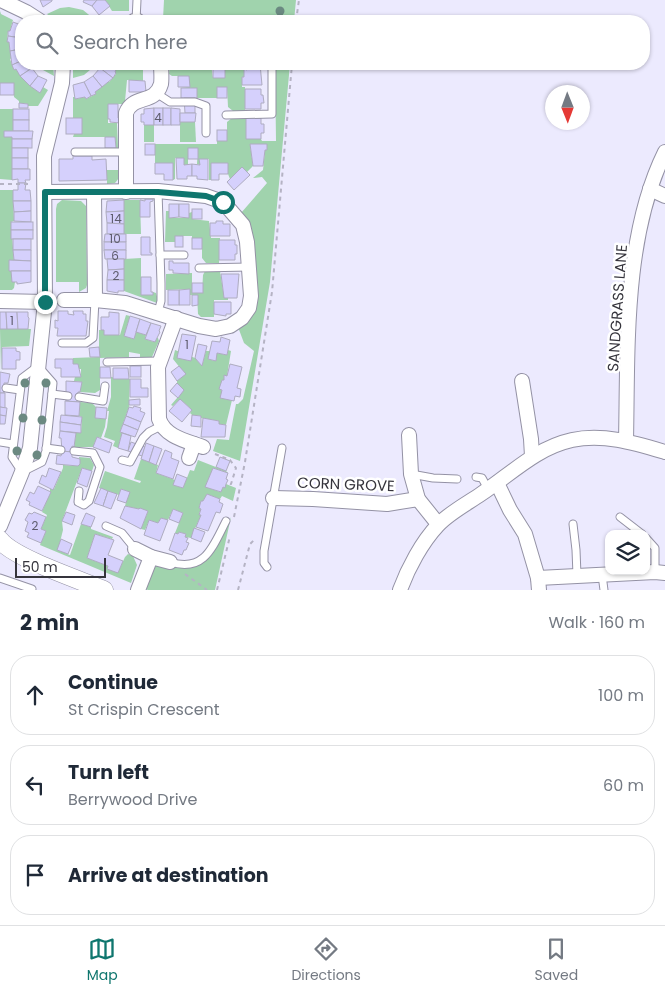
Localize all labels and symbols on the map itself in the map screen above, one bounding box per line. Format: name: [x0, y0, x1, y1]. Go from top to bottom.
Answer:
north arrow: [545, 85, 590, 130]
house number: 4: [154, 109, 162, 126]
route start: [212, 191, 235, 214]
house number: 14: [110, 210, 122, 227]
house number: 10: [109, 230, 121, 247]
street label: SANDGRASS LANE: [602, 244, 632, 372]
house number: 6: [111, 247, 119, 264]
house number: 2: [113, 267, 120, 284]
route end: [34, 291, 57, 314]
house number: 1: [10, 312, 14, 329]
house number: 1: [185, 336, 189, 353]
street label: CORN GROVE: [297, 472, 395, 496]
house number: 2: [32, 517, 39, 534]
scale bar: [15, 555, 106, 578]

